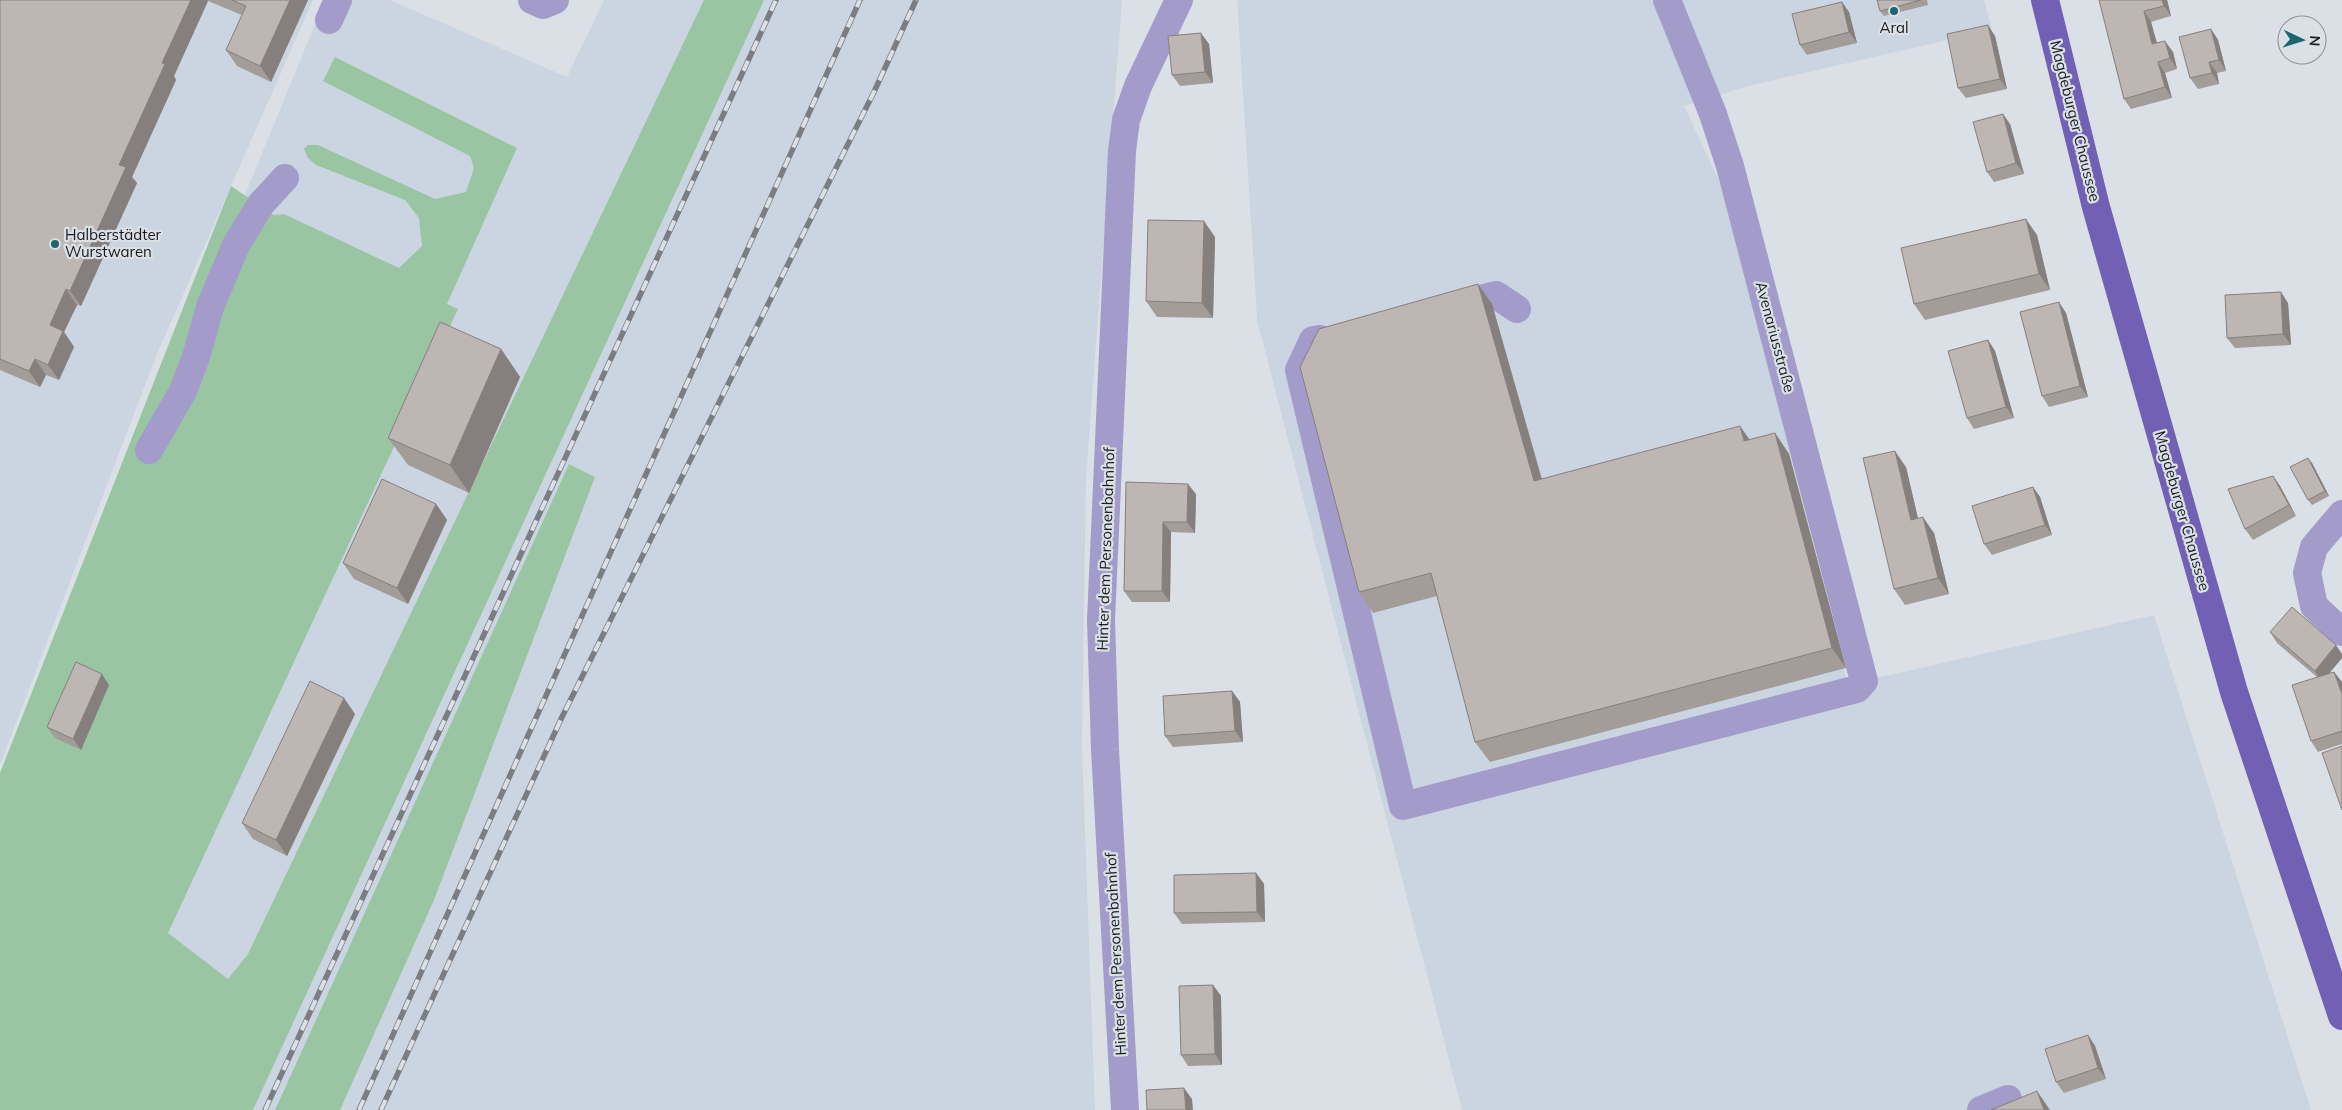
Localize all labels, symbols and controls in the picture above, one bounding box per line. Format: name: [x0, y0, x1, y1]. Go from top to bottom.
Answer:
marker: Aral: [1888, 5, 1900, 17]
north arrow: [2277, 15, 2327, 65]
place label: Aral: [1880, 18, 1908, 37]
text: N: [2306, 35, 2324, 47]
street label: Magdeburger Chaussee: [2046, 38, 2105, 203]
place label: Halberstädter Wurstwaren: [65, 225, 162, 261]
marker: Halberstädter Wurstwaren: [49, 238, 61, 250]
street label: Avenariusstraße: [1752, 279, 1799, 394]
street label: Magdeburger Chaussee: [2151, 429, 2214, 593]
street label: Hinter dem Personenbahnhof: [1092, 446, 1119, 651]
street label: Hinter dem Personenbahnhof: [1101, 851, 1130, 1056]

